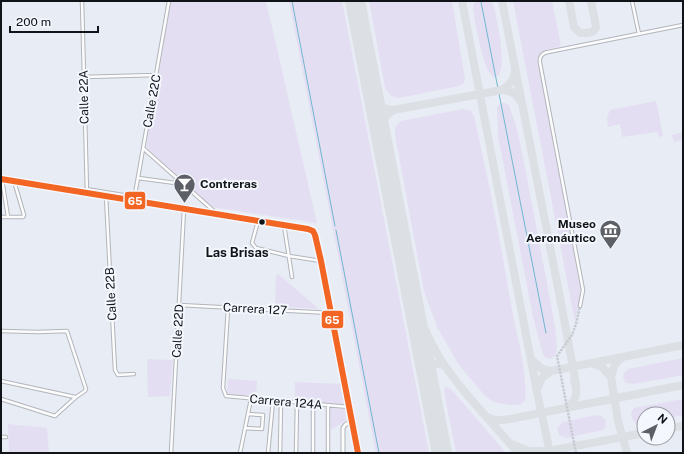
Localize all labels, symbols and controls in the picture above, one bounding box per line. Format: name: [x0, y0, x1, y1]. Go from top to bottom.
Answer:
scale bar: [10, 8, 98, 34]
text: 200 m: [16, 15, 51, 29]
street label: Calle 22A: [77, 69, 91, 124]
street label: Calle 22C: [140, 73, 164, 129]
bar icon: Contreras: [172, 171, 198, 204]
place label: Contreras: [200, 177, 257, 191]
line badge: 65: [124, 191, 146, 210]
text: 65: [128, 195, 142, 207]
unlabelled marker: [257, 217, 267, 227]
place label: Museo Aeronáutico: [526, 217, 596, 245]
museum icon: Museo Aeronáutico: [598, 218, 624, 251]
district label: Las Brisas: [205, 245, 269, 260]
street label: Calle 22B: [103, 267, 119, 321]
street label: Carrera 127: [223, 300, 287, 318]
street label: Calle 22D: [170, 304, 186, 358]
line badge: 65: [321, 310, 344, 329]
text: 65: [325, 314, 339, 326]
street label: Carrera 124A: [249, 392, 323, 412]
north arrow: [636, 406, 676, 446]
text: N: [655, 411, 670, 426]

